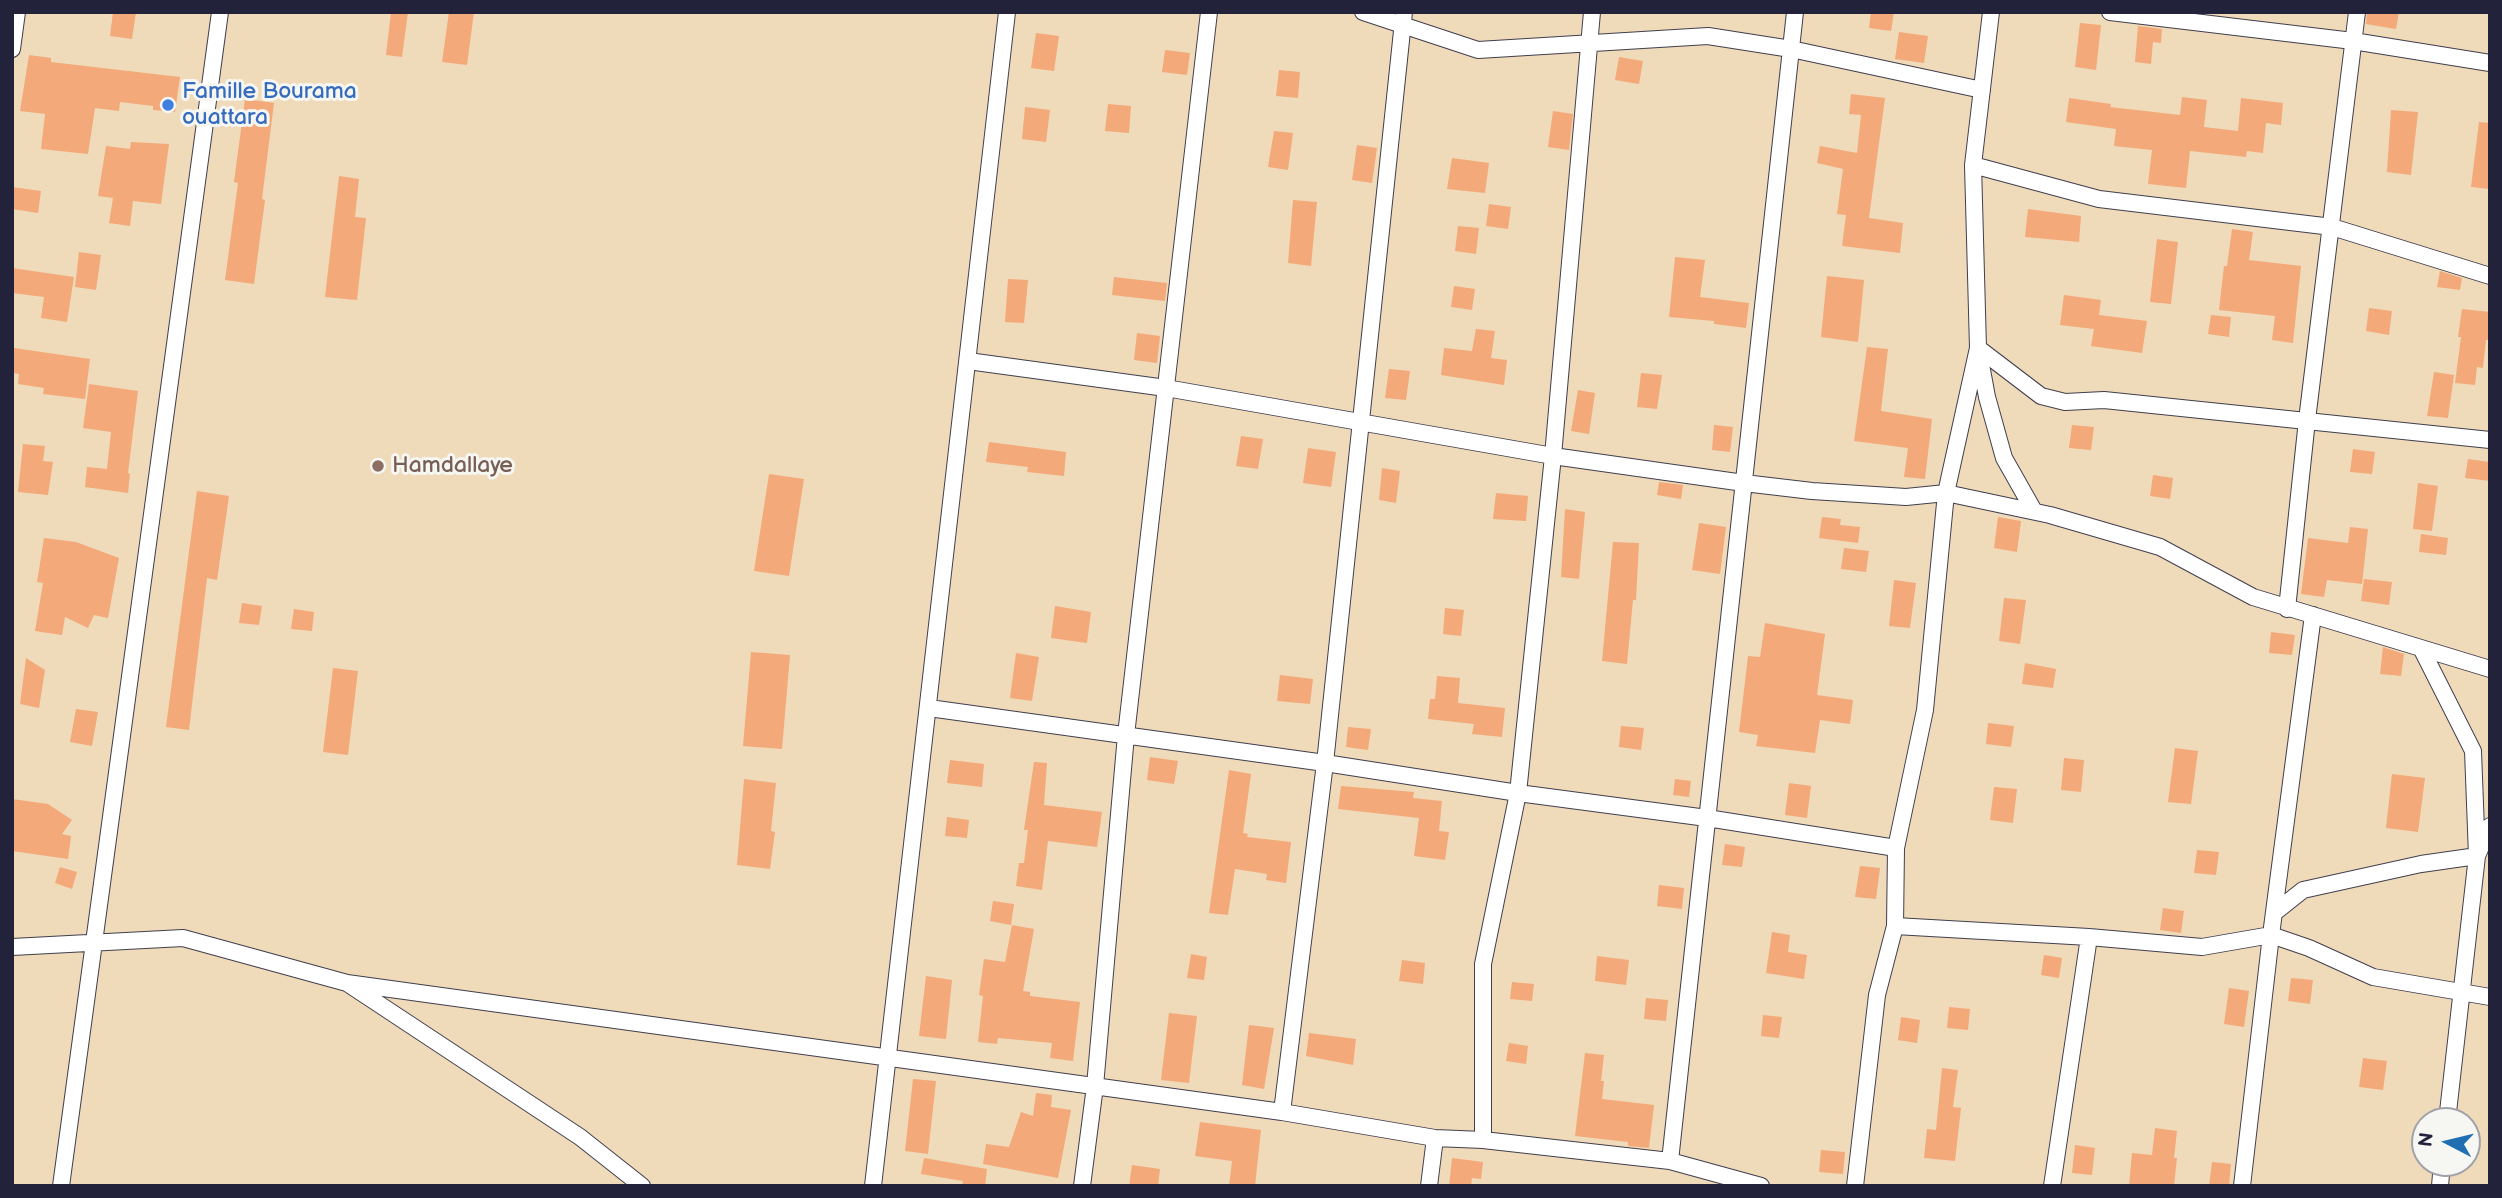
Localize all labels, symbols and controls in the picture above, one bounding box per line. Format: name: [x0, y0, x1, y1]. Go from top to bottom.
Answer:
place label: Famille Bourama ouattara: [182, 78, 357, 132]
marker: Famille Bourama ouattara: [160, 97, 176, 113]
place label: Hamdallaye: [392, 452, 513, 480]
marker: Hamdallaye: [370, 458, 386, 474]
north arrow: [2411, 1107, 2481, 1177]
text: N: [2414, 1131, 2439, 1148]

